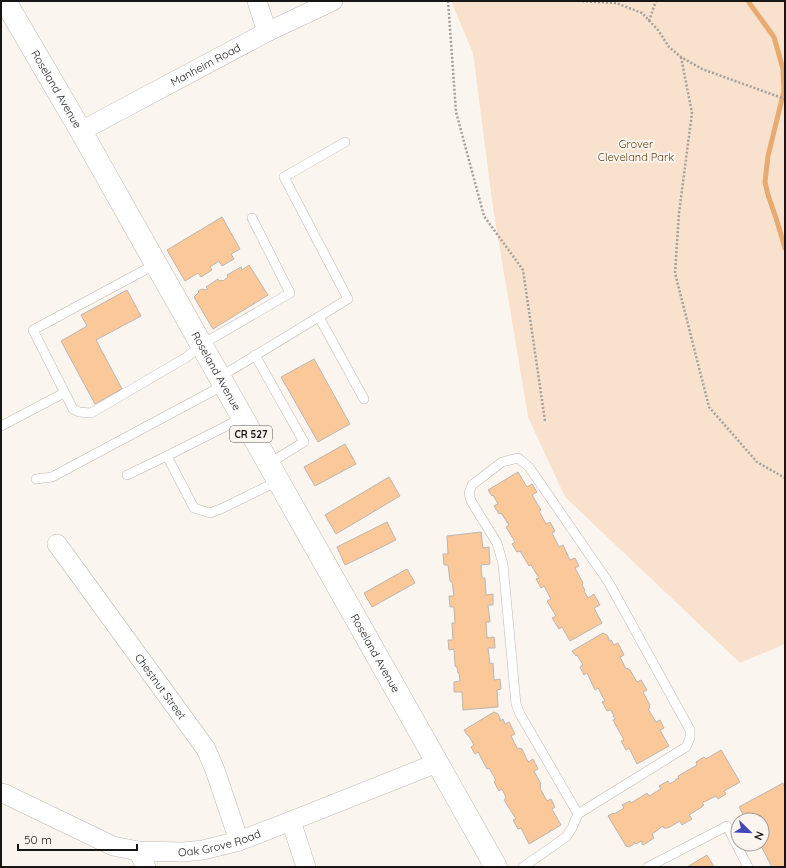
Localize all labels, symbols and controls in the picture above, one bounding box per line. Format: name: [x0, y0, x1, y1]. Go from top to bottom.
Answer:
street label: Manheim Road: [168, 40, 243, 89]
street label: Roseland Avenue: [28, 47, 85, 131]
park label: Grover Cleveland Park: [598, 137, 674, 164]
street label: Roseland Avenue: [188, 329, 244, 413]
road number: CR 527: [230, 426, 272, 442]
street label: Roseland Avenue: [348, 611, 403, 695]
street label: Chestnut Street: [132, 651, 189, 722]
north arrow: [730, 812, 770, 852]
scale bar: [18, 826, 137, 852]
street label: Oak Grove Road: [178, 826, 263, 859]
text: N: [751, 829, 767, 842]
text: 50 m: [24, 832, 52, 847]

